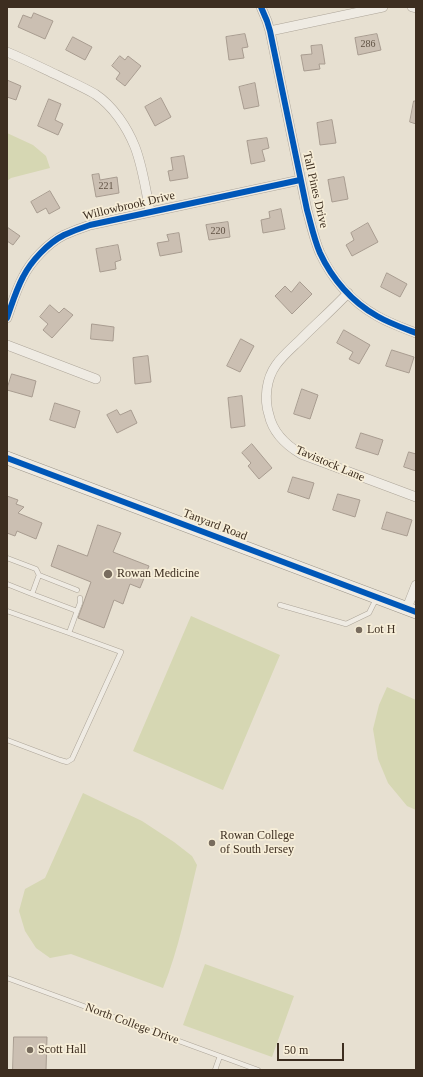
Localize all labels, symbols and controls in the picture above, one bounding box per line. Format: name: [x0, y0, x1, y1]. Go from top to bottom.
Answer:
house number: 286: [360, 38, 376, 50]
street label: Tall Pines Drive: [299, 150, 331, 230]
house number: 221: [98, 180, 114, 192]
street label: Willowbrook Drive: [82, 188, 176, 224]
house number: 220: [210, 225, 226, 237]
street label: Tavistock Lane: [293, 443, 367, 485]
street label: Tanyard Road: [181, 506, 249, 544]
place label: Rowan Medicine: [117, 567, 199, 581]
marker: Rowan Medicine: [102, 568, 114, 580]
place label: Lot H: [367, 623, 395, 637]
marker: Lot H: [354, 625, 364, 635]
place label: Rowan College of South Jersey: [220, 829, 294, 857]
marker: Rowan College of South Jersey: [207, 838, 217, 848]
street label: North College Drive: [83, 1000, 181, 1048]
scale bar: [279, 1035, 346, 1061]
place label: Scott Hall: [38, 1043, 86, 1057]
text: 50 m: [284, 1043, 308, 1057]
marker: Scott Hall: [25, 1045, 35, 1055]

